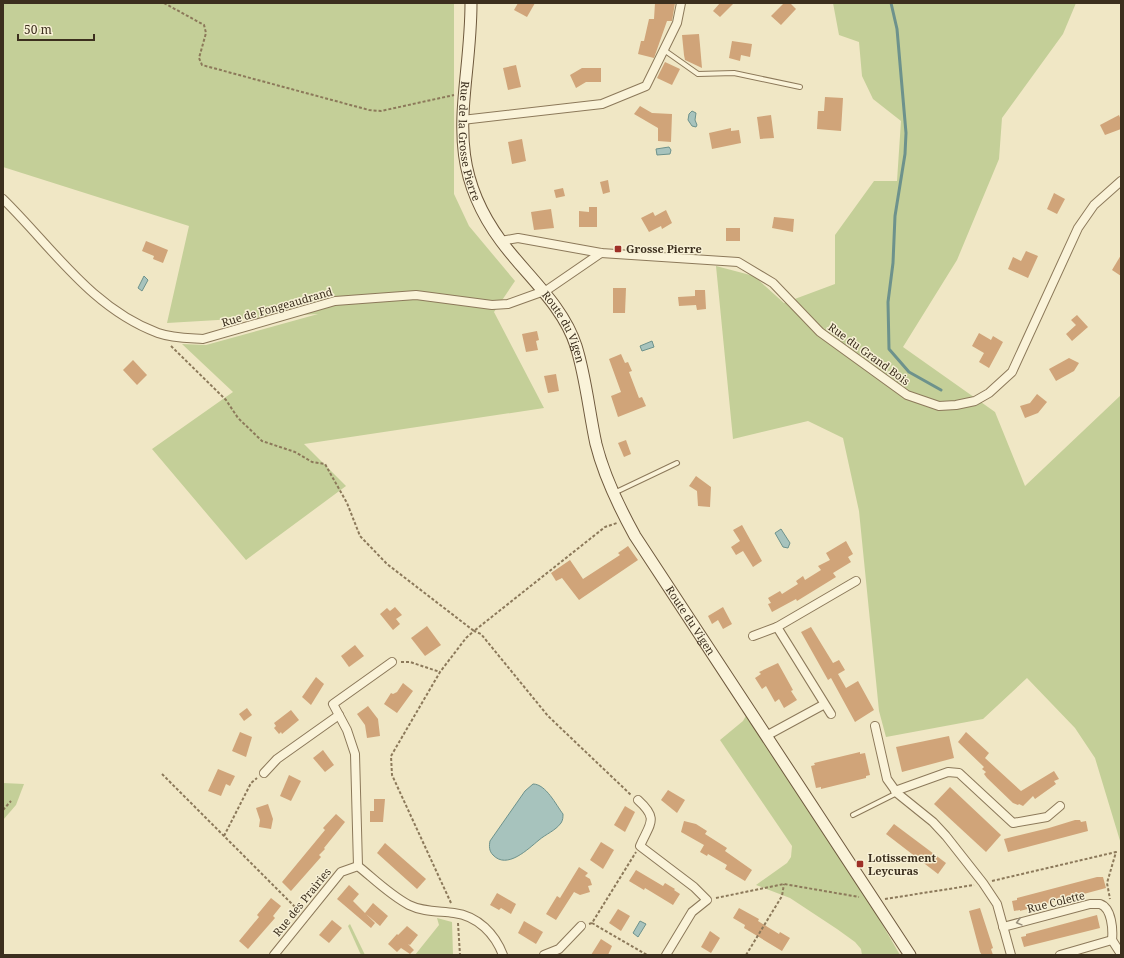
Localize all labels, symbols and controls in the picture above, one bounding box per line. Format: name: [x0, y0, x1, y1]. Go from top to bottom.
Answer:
scale bar: [18, 16, 94, 42]
text: 50 m: [24, 21, 52, 38]
street label: Rue de la Grosse Pierre: [456, 81, 485, 203]
place label: Grosse Pierre: [626, 241, 702, 256]
marker: Grosse Pierre: [613, 244, 623, 254]
street label: Rue de Fongeaudrand: [220, 283, 334, 330]
street label: Route du Vigen: [539, 287, 588, 364]
street label: Rue du Grand Bois: [826, 319, 913, 388]
street label: Route du Vigen: [663, 583, 719, 658]
place label: Lotissement Leycuras: [868, 850, 937, 878]
marker: Lotissement Leycuras: [855, 859, 865, 869]
street label: Rue des Prairies: [269, 864, 334, 939]
street label: Rue Colette: [1025, 887, 1086, 916]
one-way arrow: [1016, 917, 1023, 926]

